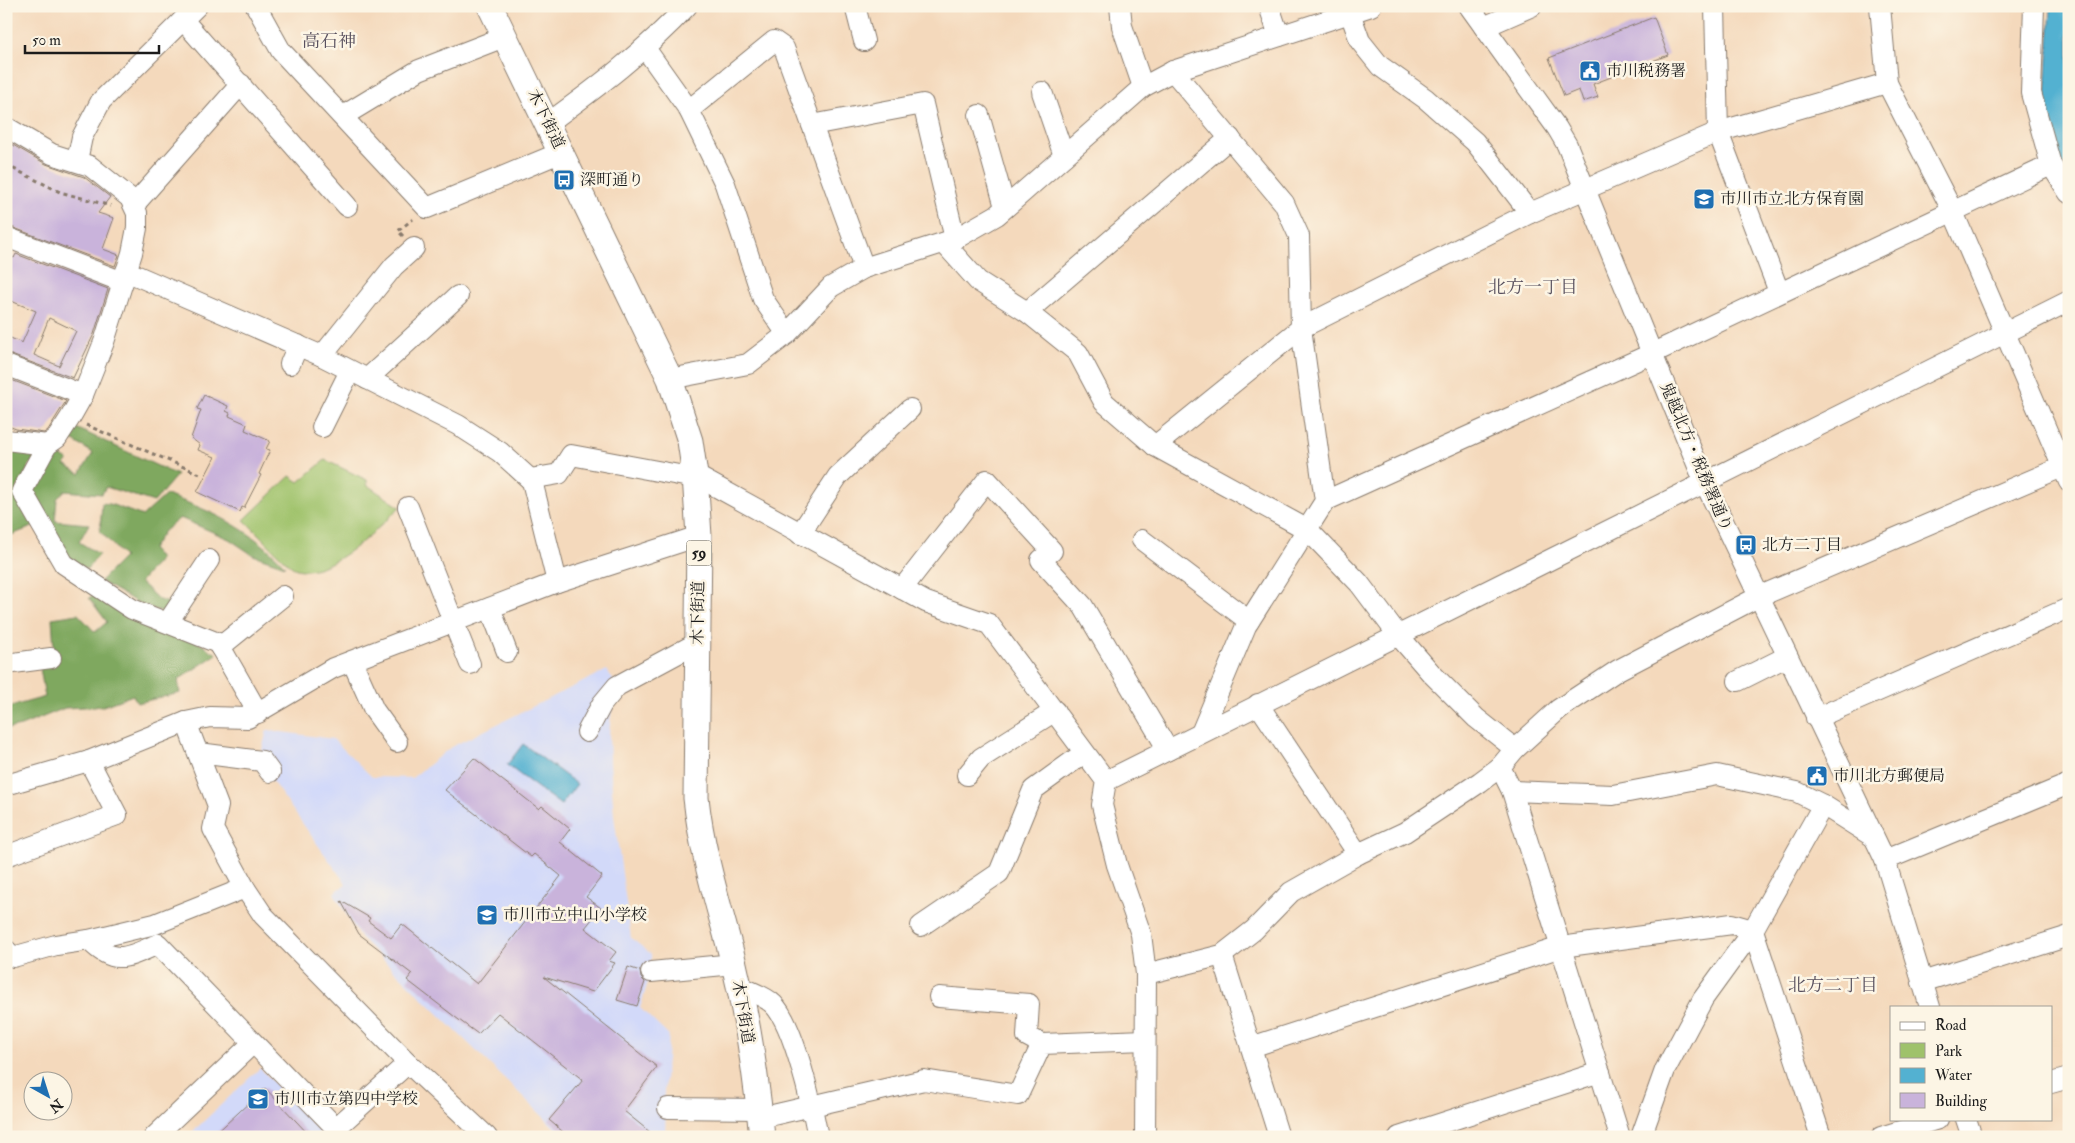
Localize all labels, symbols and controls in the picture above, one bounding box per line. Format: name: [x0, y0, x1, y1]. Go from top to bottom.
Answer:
scale bar: [25, 22, 159, 54]
district label: 高石神: [302, 30, 356, 53]
text: 50 m: [32, 31, 61, 50]
public building icon: 市川税務署: [1578, 59, 1602, 83]
place label: 市川税務署: [1606, 61, 1686, 81]
street label: 木下街道: [523, 86, 569, 152]
bus stop icon: 深町通り: [552, 168, 576, 192]
place label: 深町通り: [580, 170, 644, 190]
school or university icon: 市川市立北方保育園: [1692, 187, 1716, 211]
place label: 市川市立北方保育園: [1720, 189, 1864, 209]
district label: 北方一丁目: [1488, 276, 1578, 299]
street label: 鬼越北方・税務署通り: [1656, 379, 1736, 535]
bus stop icon: 北方二丁目: [1734, 533, 1758, 557]
place label: 北方二丁目: [1762, 535, 1842, 555]
road number: 59: [686, 540, 712, 566]
street label: 木下街道: [687, 581, 709, 645]
public building icon: 市川北方郵便局: [1805, 764, 1829, 788]
place label: 市川北方郵便局: [1833, 766, 1945, 786]
school or university icon: 市川市立中山小学校: [475, 903, 499, 927]
place label: 市川市立中山小学校: [503, 905, 647, 925]
district label: 北方二丁目: [1788, 974, 1878, 997]
street label: 木下街道: [728, 979, 758, 1045]
legend: [1890, 1006, 2052, 1120]
text: Road: [1935, 1016, 1967, 1035]
text: Park: [1935, 1042, 1962, 1061]
text: Water: [1934, 1066, 1972, 1085]
north arrow: [22, 1070, 72, 1120]
school or university icon: 市川市立第四中学校: [246, 1087, 270, 1111]
place label: 市川市立第四中学校: [274, 1089, 418, 1109]
text: Building: [1935, 1092, 1987, 1111]
text: N: [45, 1095, 67, 1117]

